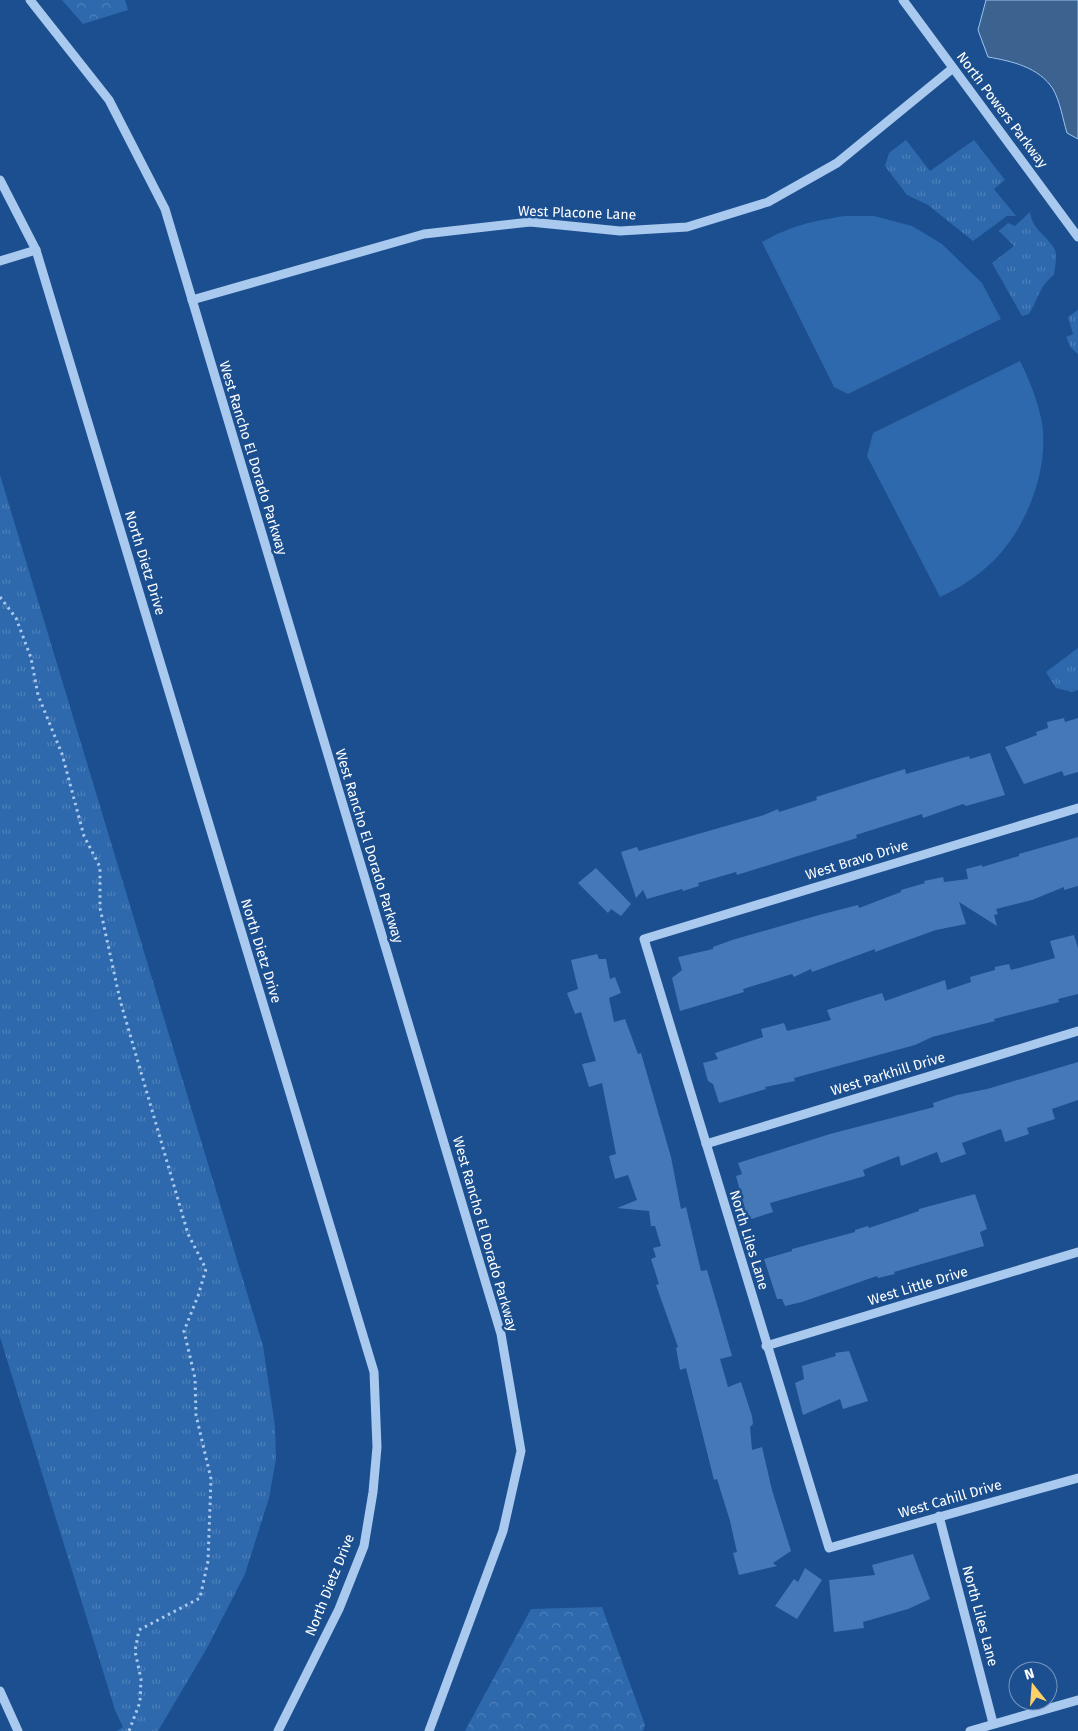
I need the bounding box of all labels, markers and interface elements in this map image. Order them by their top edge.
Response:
street label: North Powers Parkway [953,49,1051,171]
street label: West Placone Lane [518,202,636,224]
street label: West Rancho El Dorado Parkway [215,359,291,557]
street label: North Dietz Drive [121,509,169,617]
street label: West Rancho El Dorado Parkway [331,747,407,945]
street label: West Bravo Drive [803,836,911,884]
street label: North Dietz Drive [237,897,285,1005]
street label: West Parkhill Drive [829,1049,947,1099]
street label: West Rancho El Dorado Parkway [449,1134,521,1334]
street label: North Liles Lane [726,1188,772,1292]
street label: West Little Drive [866,1263,970,1309]
street label: West Cahill Drive [896,1476,1004,1522]
street label: North Dietz Drive [302,1532,358,1638]
street label: North Liles Lane [958,1564,1002,1668]
north arrow [1008,1661,1058,1711]
text: N [1022,1665,1036,1684]

